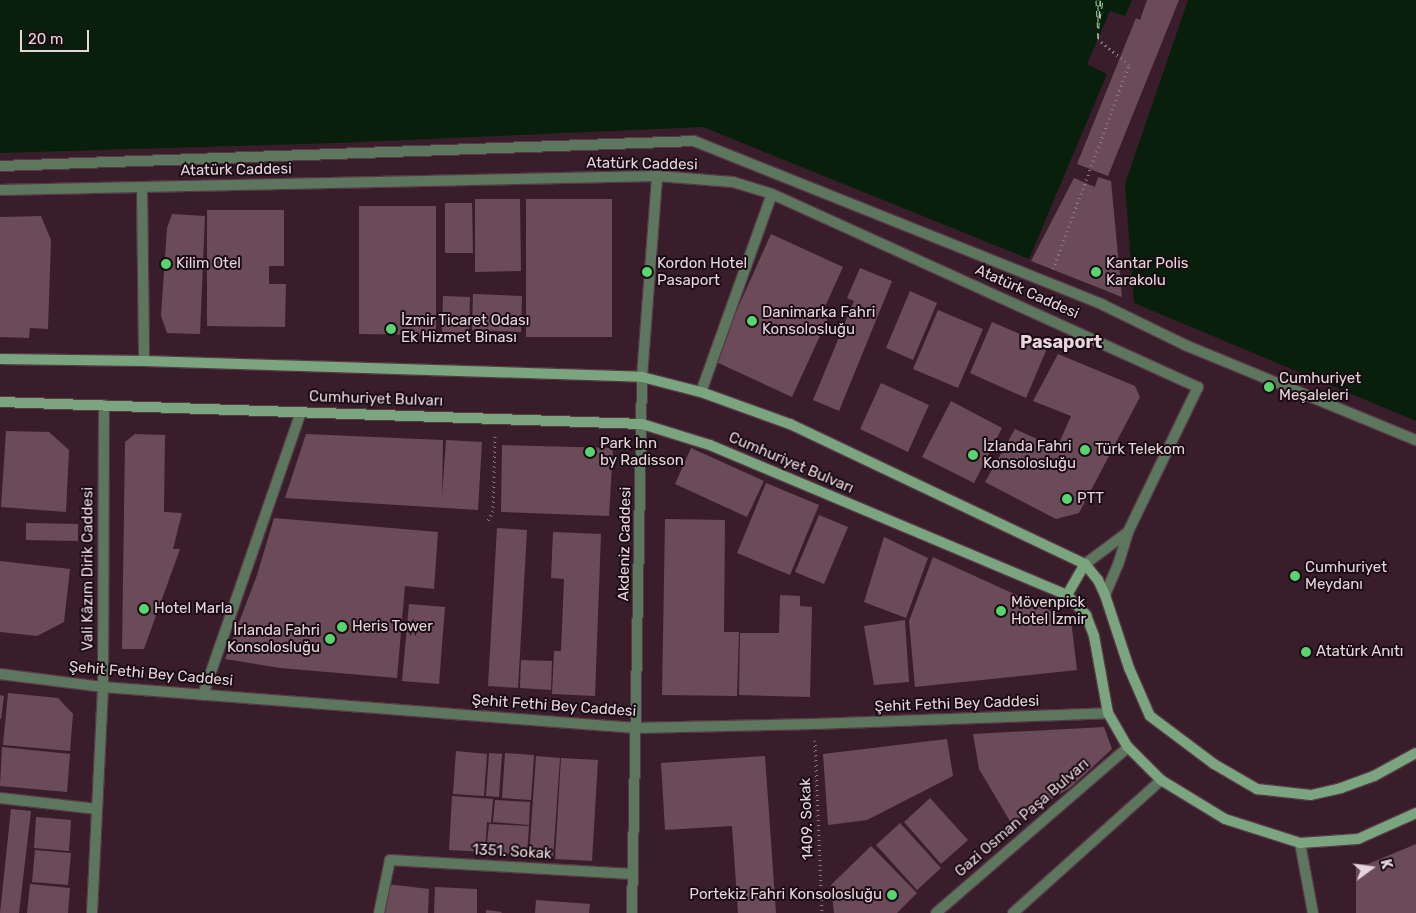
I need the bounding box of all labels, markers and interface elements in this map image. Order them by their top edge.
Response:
scale bar [22,20,91,52]
text: 20 m [28,30,63,48]
street label: Atatürk Caddesi [586,154,698,174]
street label: Atatürk Caddesi [180,160,292,180]
place label: Kordon Hotel Pasaport [657,254,747,289]
place label: Kantar Polis Karakolu [1106,254,1189,289]
place label: Kilim Otel [176,255,241,273]
marker: Kilim Otel [160,258,172,270]
street label: Atatürk Caddesi [972,261,1082,323]
marker: Kordon Hotel Pasaport [641,266,653,278]
marker: Kantar Polis Karakolu [1090,266,1102,278]
place label: Danimarka Fahri Konsolosluğu [762,303,875,338]
place label: İzmir Ticaret Odası Ek Hizmet Binası [401,311,530,346]
marker: Danimarka Fahri Konsolosluğu [746,315,758,327]
marker: İzmir Ticaret Odası Ek Hizmet Binası [385,323,397,335]
district label: Pasaport [1020,331,1102,353]
place label: Cumhuriyet Meşaleleri [1279,369,1361,404]
marker: Cumhuriyet Meşaleleri [1263,381,1275,393]
street label: Cumhuriyet Bulvarı [309,388,443,410]
street label: Cumhuriyet Bulvarı [726,429,856,497]
place label: Park Inn by Radisson [600,434,684,469]
place label: İzlanda Fahri Konsolosluğu [983,437,1076,472]
place label: Türk Telekom [1095,441,1186,459]
marker: Türk Telekom [1079,444,1091,456]
marker: Park Inn by Radisson [584,446,596,458]
marker: İzlanda Fahri Konsolosluğu [967,449,979,461]
street label: Vali Kâzım Dirik Caddesi [79,487,97,651]
street label: Akdeniz Caddesi [615,487,635,601]
place label: PTT [1077,490,1104,508]
marker: PTT [1061,493,1073,505]
place label: Cumhuriyet Meydanı [1305,558,1387,593]
marker: Cumhuriyet Meydanı [1289,570,1301,582]
place label: Mövenpick Hotel İzmir [1011,593,1086,628]
place label: Hotel Marla [154,600,233,618]
marker: Hotel Marla [138,603,150,615]
marker: Mövenpick Hotel İzmir [995,605,1007,617]
place label: Heris Tower [352,618,433,636]
place label: İrlanda Fahri Konsolosluğu [227,621,320,656]
marker: Heris Tower [336,621,348,633]
marker: İrlanda Fahri Konsolosluğu [324,633,336,645]
place label: Atatürk Anıtı [1316,643,1404,661]
marker: Atatürk Anıtı [1300,646,1312,658]
street label: Şehit Fethi Bey Caddesi [68,658,234,690]
street label: Şehit Fethi Bey Caddesi [471,691,637,721]
street label: Şehit Fethi Bey Caddesi [874,692,1040,716]
street label: Gazi Osman Paşa Bulvarı [951,755,1093,881]
street label: 1409. Sokak [797,778,817,860]
street label: 1351. Sokak [472,841,552,863]
north arrow [1346,843,1396,893]
text: K [1377,858,1395,871]
place label: Portekiz Fahri Konsolosluğu [689,886,882,904]
marker: Portekiz Fahri Konsolosluğu [886,889,898,901]

